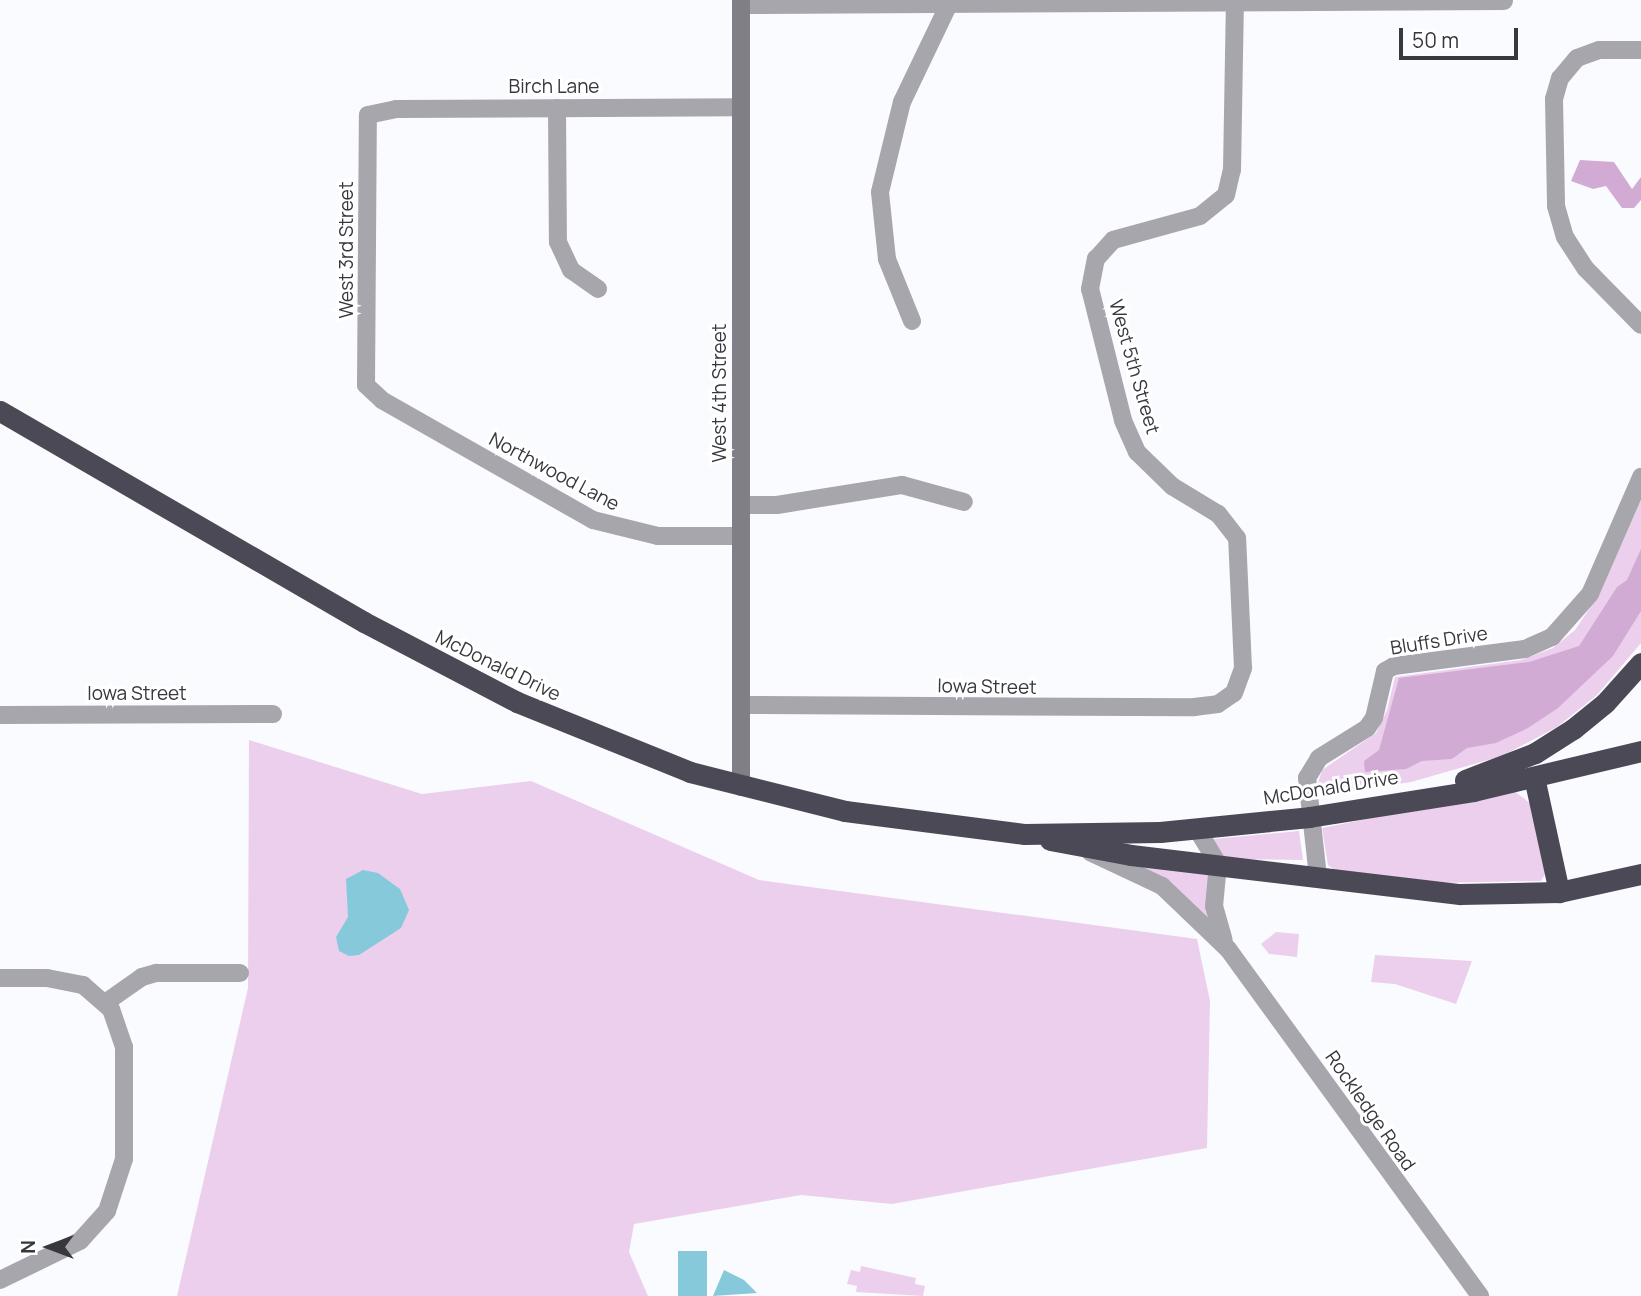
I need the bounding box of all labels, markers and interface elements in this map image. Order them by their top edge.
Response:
scale bar [1403,14,1522,58]
text: 50 m [1412,26,1459,54]
street label: Birch Lane [509,76,599,98]
street label: West 3rd Street [336,181,358,319]
street label: West 5th Street [1104,297,1164,437]
street label: West 4th Street [709,324,731,462]
street label: Northwood Lane [485,428,623,516]
street label: Bluffs Drive [1389,622,1489,660]
street label: McDonald Drive [432,626,564,706]
street label: Iowa Street [937,675,1037,699]
street label: Iowa Street [87,683,187,705]
street label: McDonald Drive [1262,766,1400,810]
street label: Rockledge Road [1320,1047,1420,1175]
north arrow [14,1212,84,1282]
text: N [15,1240,41,1254]

